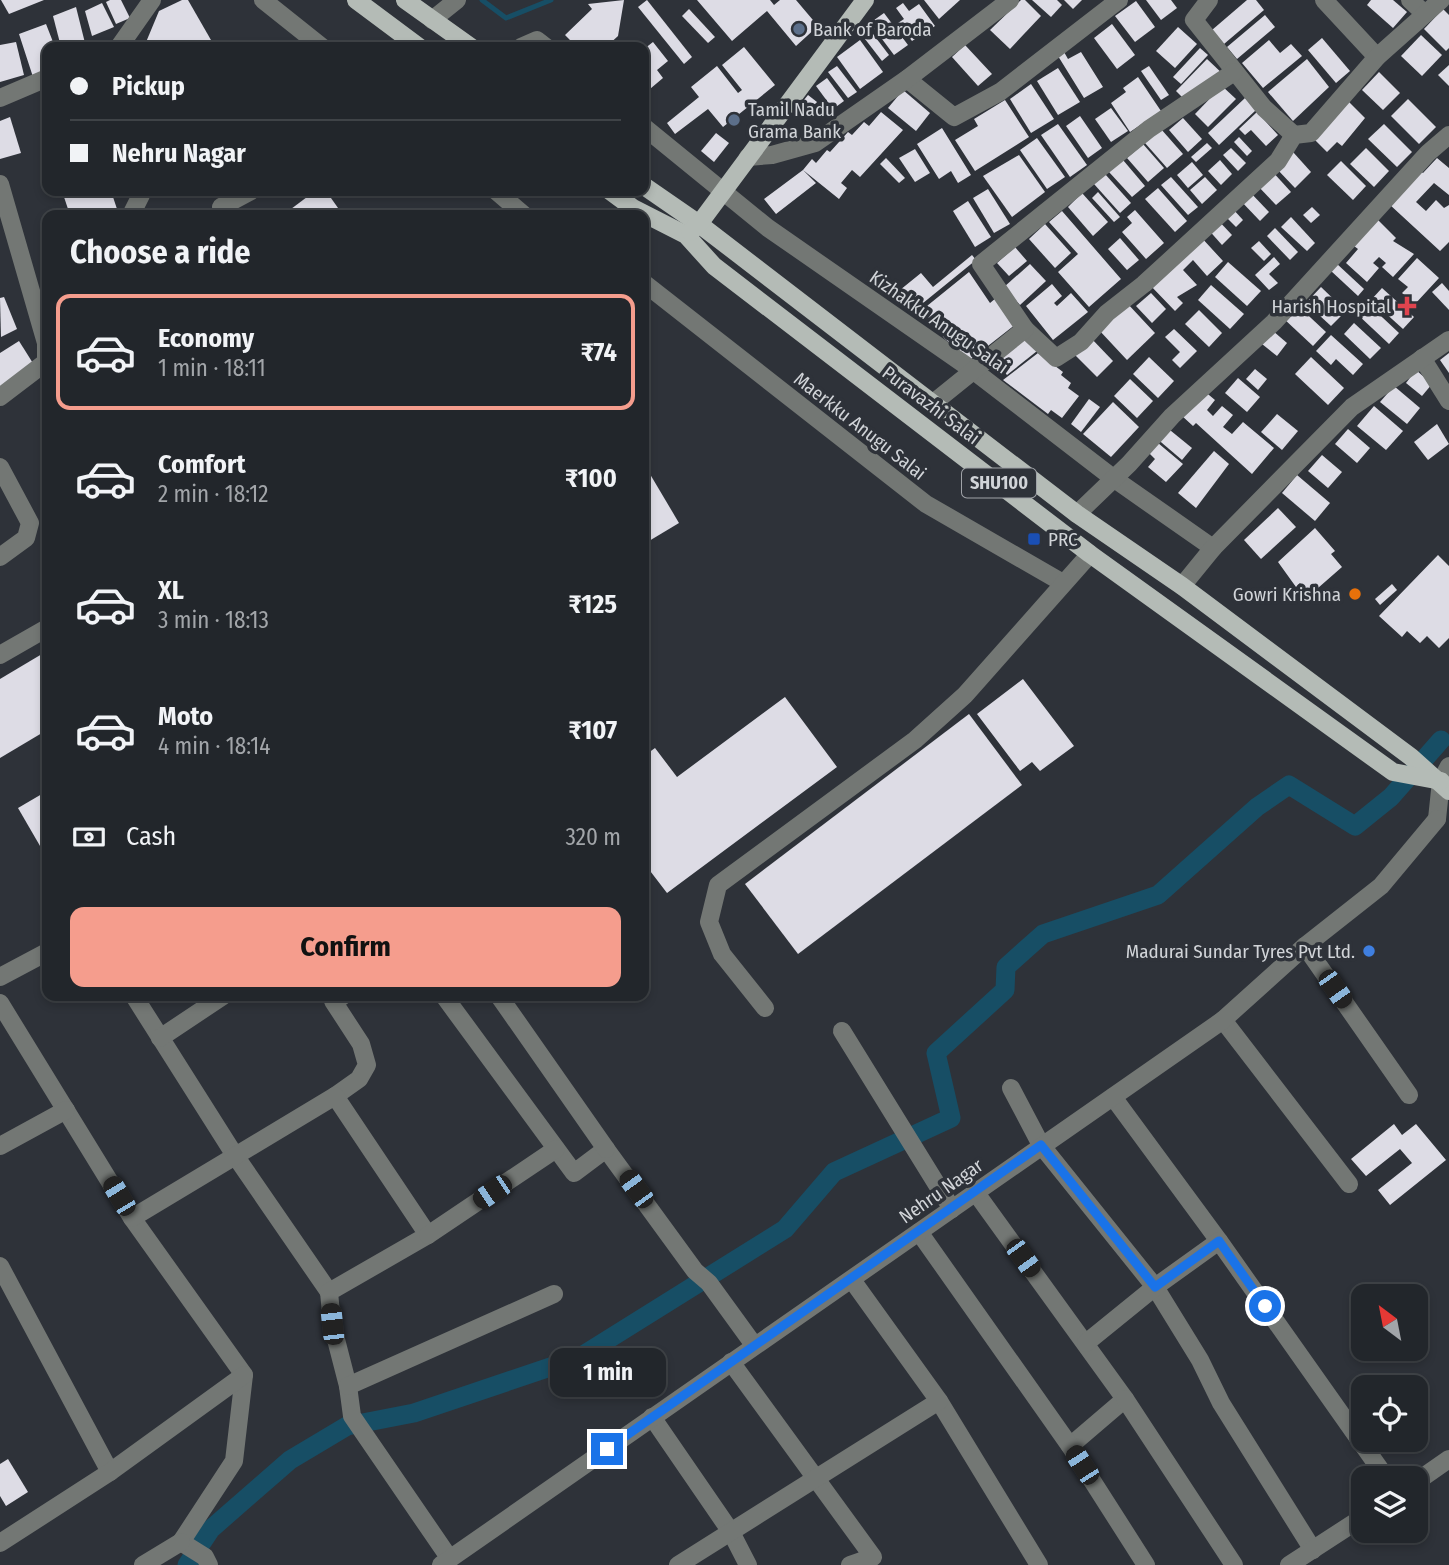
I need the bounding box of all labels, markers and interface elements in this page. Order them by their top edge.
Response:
place label: Bank of Baroda [813,18,932,41]
marker: Bank of Baroda [791,21,807,37]
text: Pickup [112,71,185,102]
place label: Tamil Nadu Grama Bank [748,98,841,143]
marker: Tamil Nadu Grama Bank [726,112,742,128]
text: Nehru Nagar [112,138,246,169]
text: Choose a ride [70,233,251,271]
street label: Kizhakku Anugu Salai [865,265,1013,379]
place label: Harish Hospital [1271,295,1391,318]
marker: Harish Hospital [1397,296,1417,316]
icon: car [74,321,137,384]
text: Economy [158,323,254,354]
text: ₹74 [581,337,617,368]
text: 1 min · 18:11 [158,354,266,382]
street label: Puravazhi Salai [878,361,984,449]
street label: Maerkku Anugu Salai [789,367,931,485]
icon: car [74,447,137,510]
text: Comfort [158,449,246,480]
text: ₹100 [565,463,617,494]
road number: SHU100 [962,468,1036,498]
text: 2 min · 18:12 [158,480,268,508]
place label: PRC [1048,528,1078,551]
marker: PRC [1026,531,1042,547]
icon: car [74,573,137,636]
text: XL [158,575,184,606]
place label: Gowri Krishna [1233,583,1341,606]
marker: Gowri Krishna [1347,586,1363,602]
text: ₹125 [568,589,617,620]
text: 3 min · 18:13 [158,606,269,634]
icon: car [74,699,137,762]
text: Moto [158,701,213,732]
text: ₹107 [568,715,617,746]
text: 4 min · 18:14 [158,732,270,760]
icon: cash [70,818,108,856]
text: Cash [126,821,176,852]
text: 320 m [566,823,621,851]
button: Confirm [70,907,621,987]
place label: Madurai Sundar Tyres Pvt Ltd. [1126,940,1355,963]
marker: Madurai Sundar Tyres Pvt Ltd. [1361,943,1377,959]
car [1315,966,1356,1012]
street label: Nehru Nagar [895,1154,988,1228]
car [616,1166,657,1212]
car [469,1172,516,1212]
car [100,1173,139,1219]
car [1003,1235,1044,1281]
north arrow [1351,1284,1428,1362]
map controls [1351,1284,1428,1543]
route start [1249,1290,1281,1322]
car [320,1302,345,1346]
callout: 1 min [549,1348,665,1396]
text: 1 min [583,1358,633,1386]
button: locate [1351,1375,1428,1452]
route end [591,1433,623,1465]
car [1062,1442,1103,1488]
button: layers [1351,1466,1428,1543]

